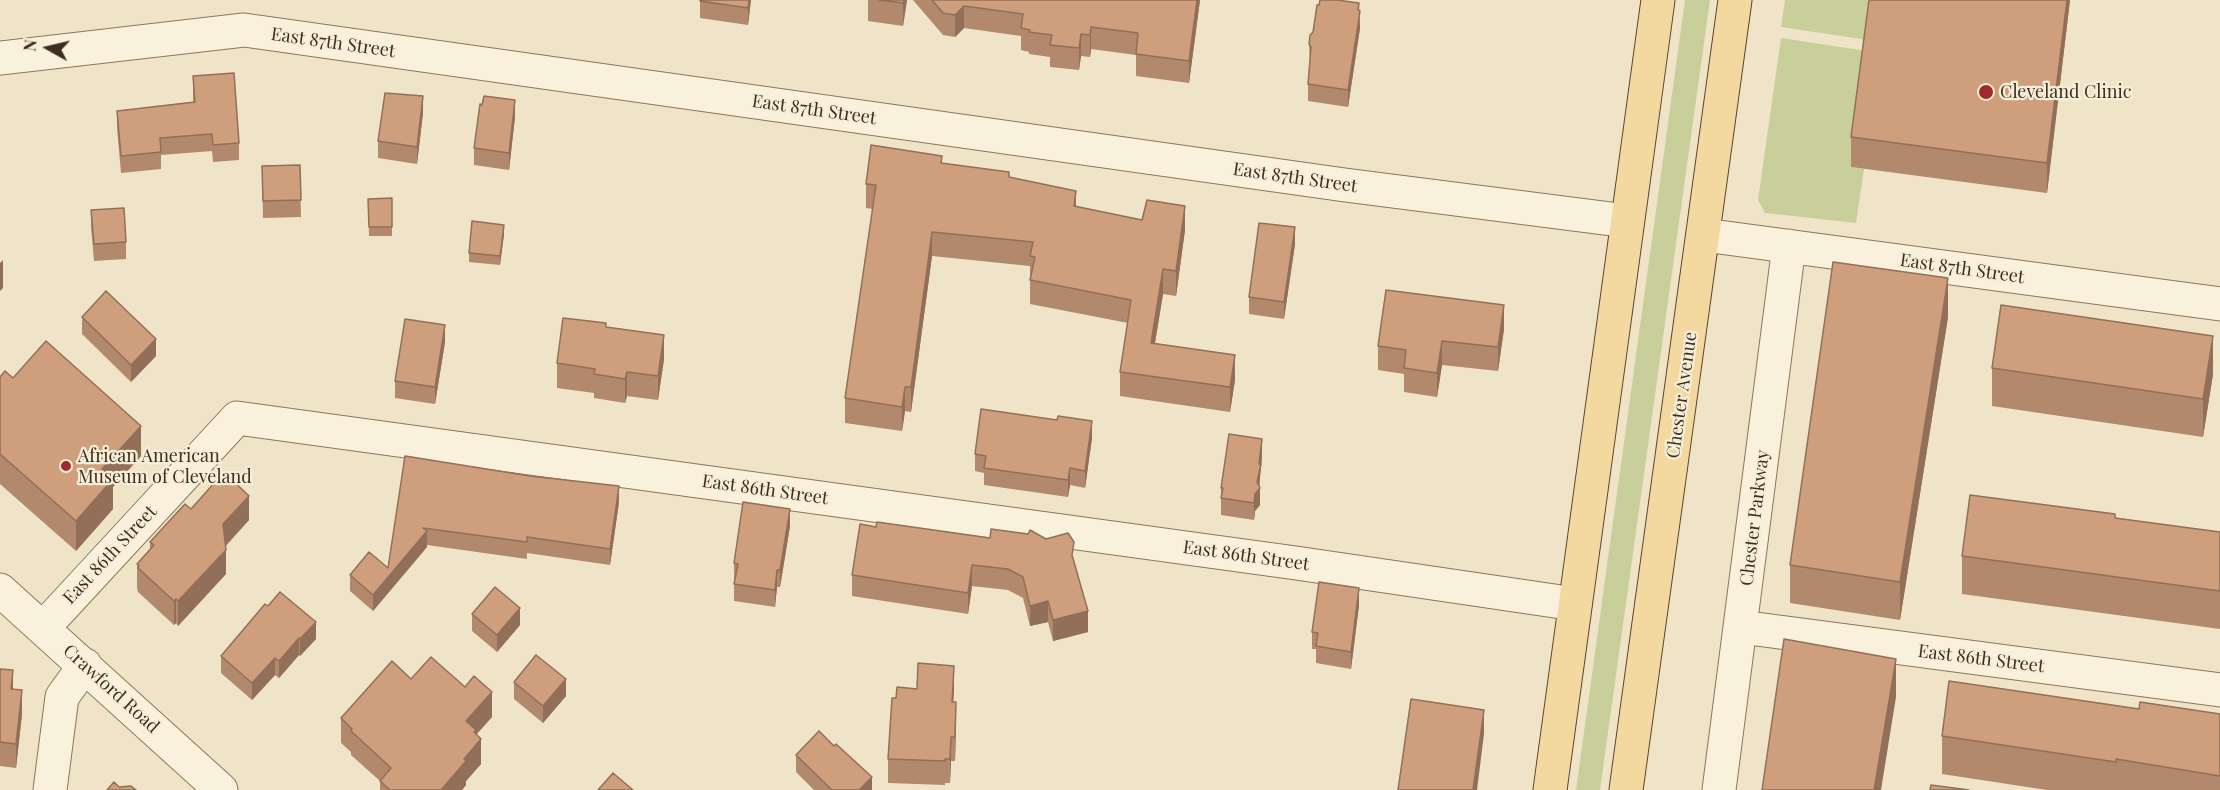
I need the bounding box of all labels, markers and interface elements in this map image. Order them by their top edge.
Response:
north arrow [18,18,78,78]
street label: East 87th Street [269,24,397,62]
text: N [18,38,41,53]
place label: Cleveland Clinic [2000,81,2132,103]
marker: Cleveland Clinic [1977,83,1995,101]
street label: East 87th Street [750,91,878,129]
street label: East 87th Street [1231,159,1359,197]
street label: East 87th Street [1898,250,2026,288]
street label: Chester Avenue [1662,330,1702,460]
place label: African American Museum of Cleveland [78,445,252,488]
street label: Chester Parkway [1736,449,1774,587]
marker: African American Museum of Cleveland [59,459,73,473]
street label: East 86th Street [700,470,830,510]
street label: East 86th Street [59,501,161,609]
street label: East 86th Street [1181,536,1311,576]
street label: Crawford Road [58,640,164,738]
street label: East 86th Street [1917,641,2045,677]

